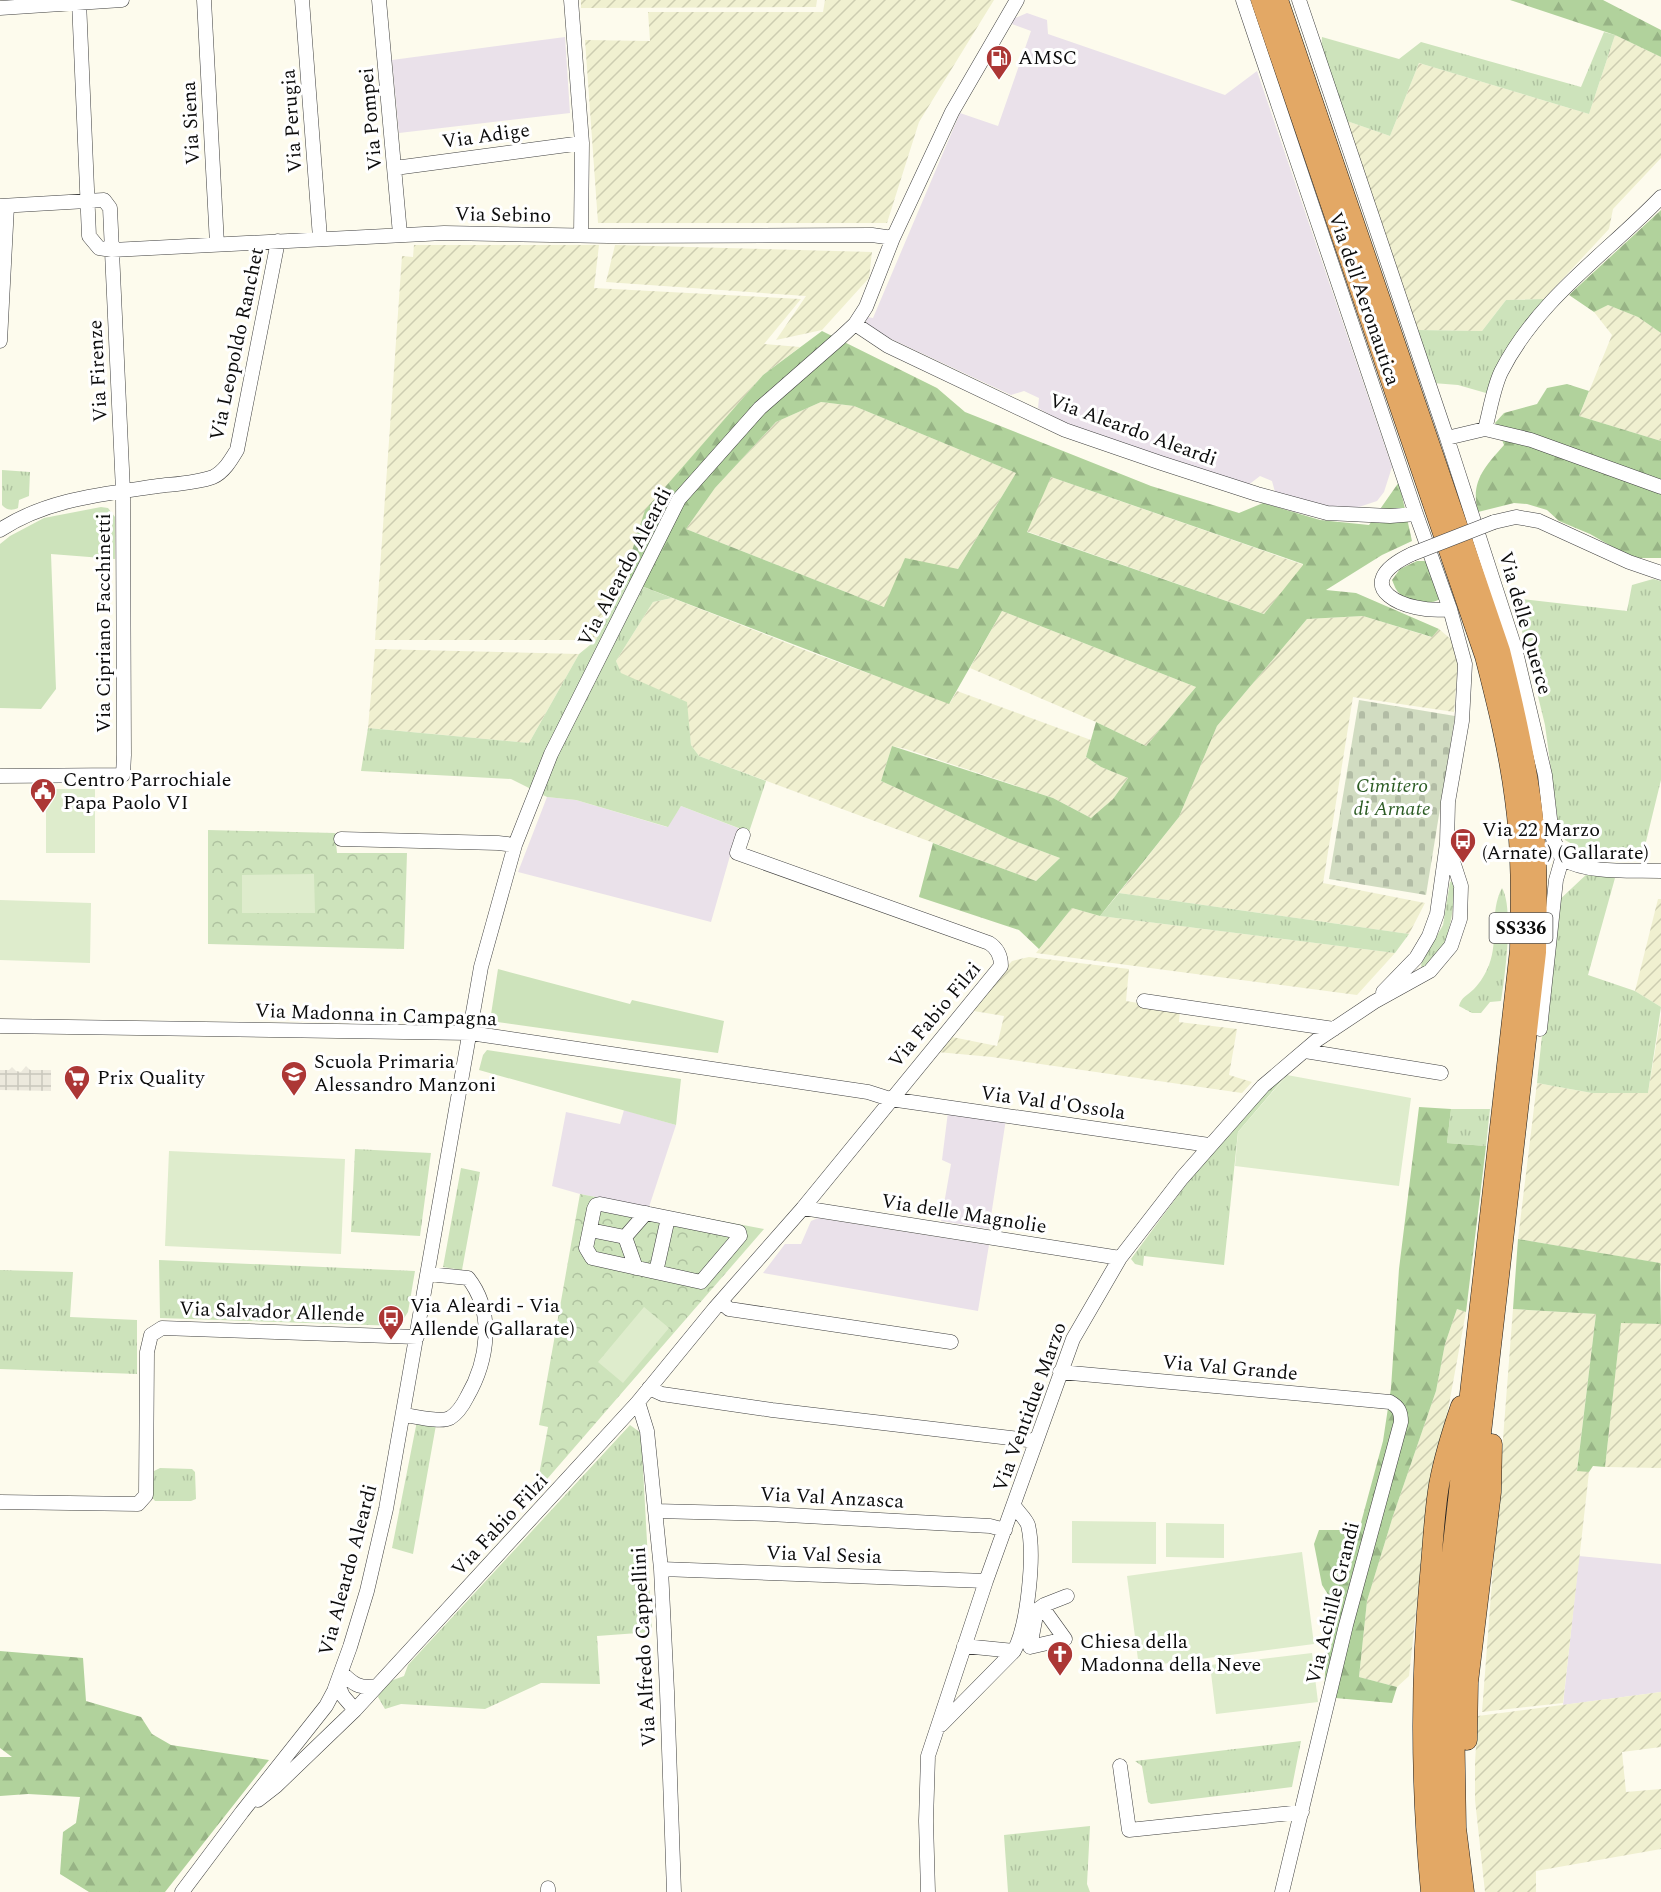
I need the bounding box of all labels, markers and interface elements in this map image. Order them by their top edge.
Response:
fuel station icon: AMSC [984,43,1014,81]
place label: AMSC [1018,43,1077,73]
street label: Via Pompei [352,66,390,172]
street label: Via Perugia [273,68,311,174]
street label: Via Siena [174,80,208,166]
street label: Via Adige [440,115,532,157]
street label: Via Sebino [455,199,551,231]
street label: Via dell'Aeronautica [1320,208,1408,390]
street label: Via Leopoldo Ranchet [202,245,272,443]
street label: Via Firenze [80,319,116,423]
street label: Via Aleardo Aleardi [1045,386,1221,474]
street label: Via Aleardo Aleardi [570,482,680,652]
street label: Via Cipriano Facchinetti [89,513,119,733]
street label: Via delle Querce [1490,548,1560,698]
place label: Centro Parrochiale Papa Paolo VI [63,765,231,818]
park label: Cimitero di Arnate [1353,771,1431,824]
public building icon: Centro Parrochiale Papa Paolo VI [28,776,58,814]
place label: Via 22 Marzo (Arnate) (Gallarate) [1482,815,1649,868]
bus stop icon: Via 22 Marzo (Arnate) (Gallarate) [1448,826,1478,864]
road number: SS336 [1490,913,1552,943]
street label: Via Fabio Filzi [881,955,989,1075]
street label: Via Madonna in Campagna [254,996,498,1034]
place label: Scuola Primaria Alessandro Manzoni [314,1047,496,1100]
school or university icon: Scuola Primaria Alessandro Manzoni [279,1059,309,1097]
supermarket icon: Prix Quality [62,1063,92,1101]
place label: Prix Quality [97,1063,206,1093]
street label: Via Val d'Ossola [979,1078,1128,1128]
street label: Via delle Magnolie [879,1186,1049,1242]
place label: Via Aleardi - Via Allende (Gallarate) [410,1291,575,1344]
street label: Via Salvador Allende [179,1294,365,1330]
bus stop icon: Via Aleardi - Via Allende (Gallarate) [376,1303,406,1341]
street label: Via Ventidue Marzo [985,1318,1075,1496]
street label: Via Val Grande [1161,1347,1299,1389]
street label: Via Fabio Filzi [444,1467,556,1583]
street label: Via Val Anzasca [759,1479,905,1517]
street label: Via Aleardo Aleardi [311,1481,385,1659]
street label: Via Achille Grandi [1298,1519,1368,1687]
street label: Via Val Sesia [766,1538,882,1572]
street label: Via Alfredo Cappellini [624,1546,664,1748]
place label: Chiesa della Madonna della Neve [1080,1627,1261,1680]
church icon: Chiesa della Madonna della Neve [1045,1639,1075,1677]

